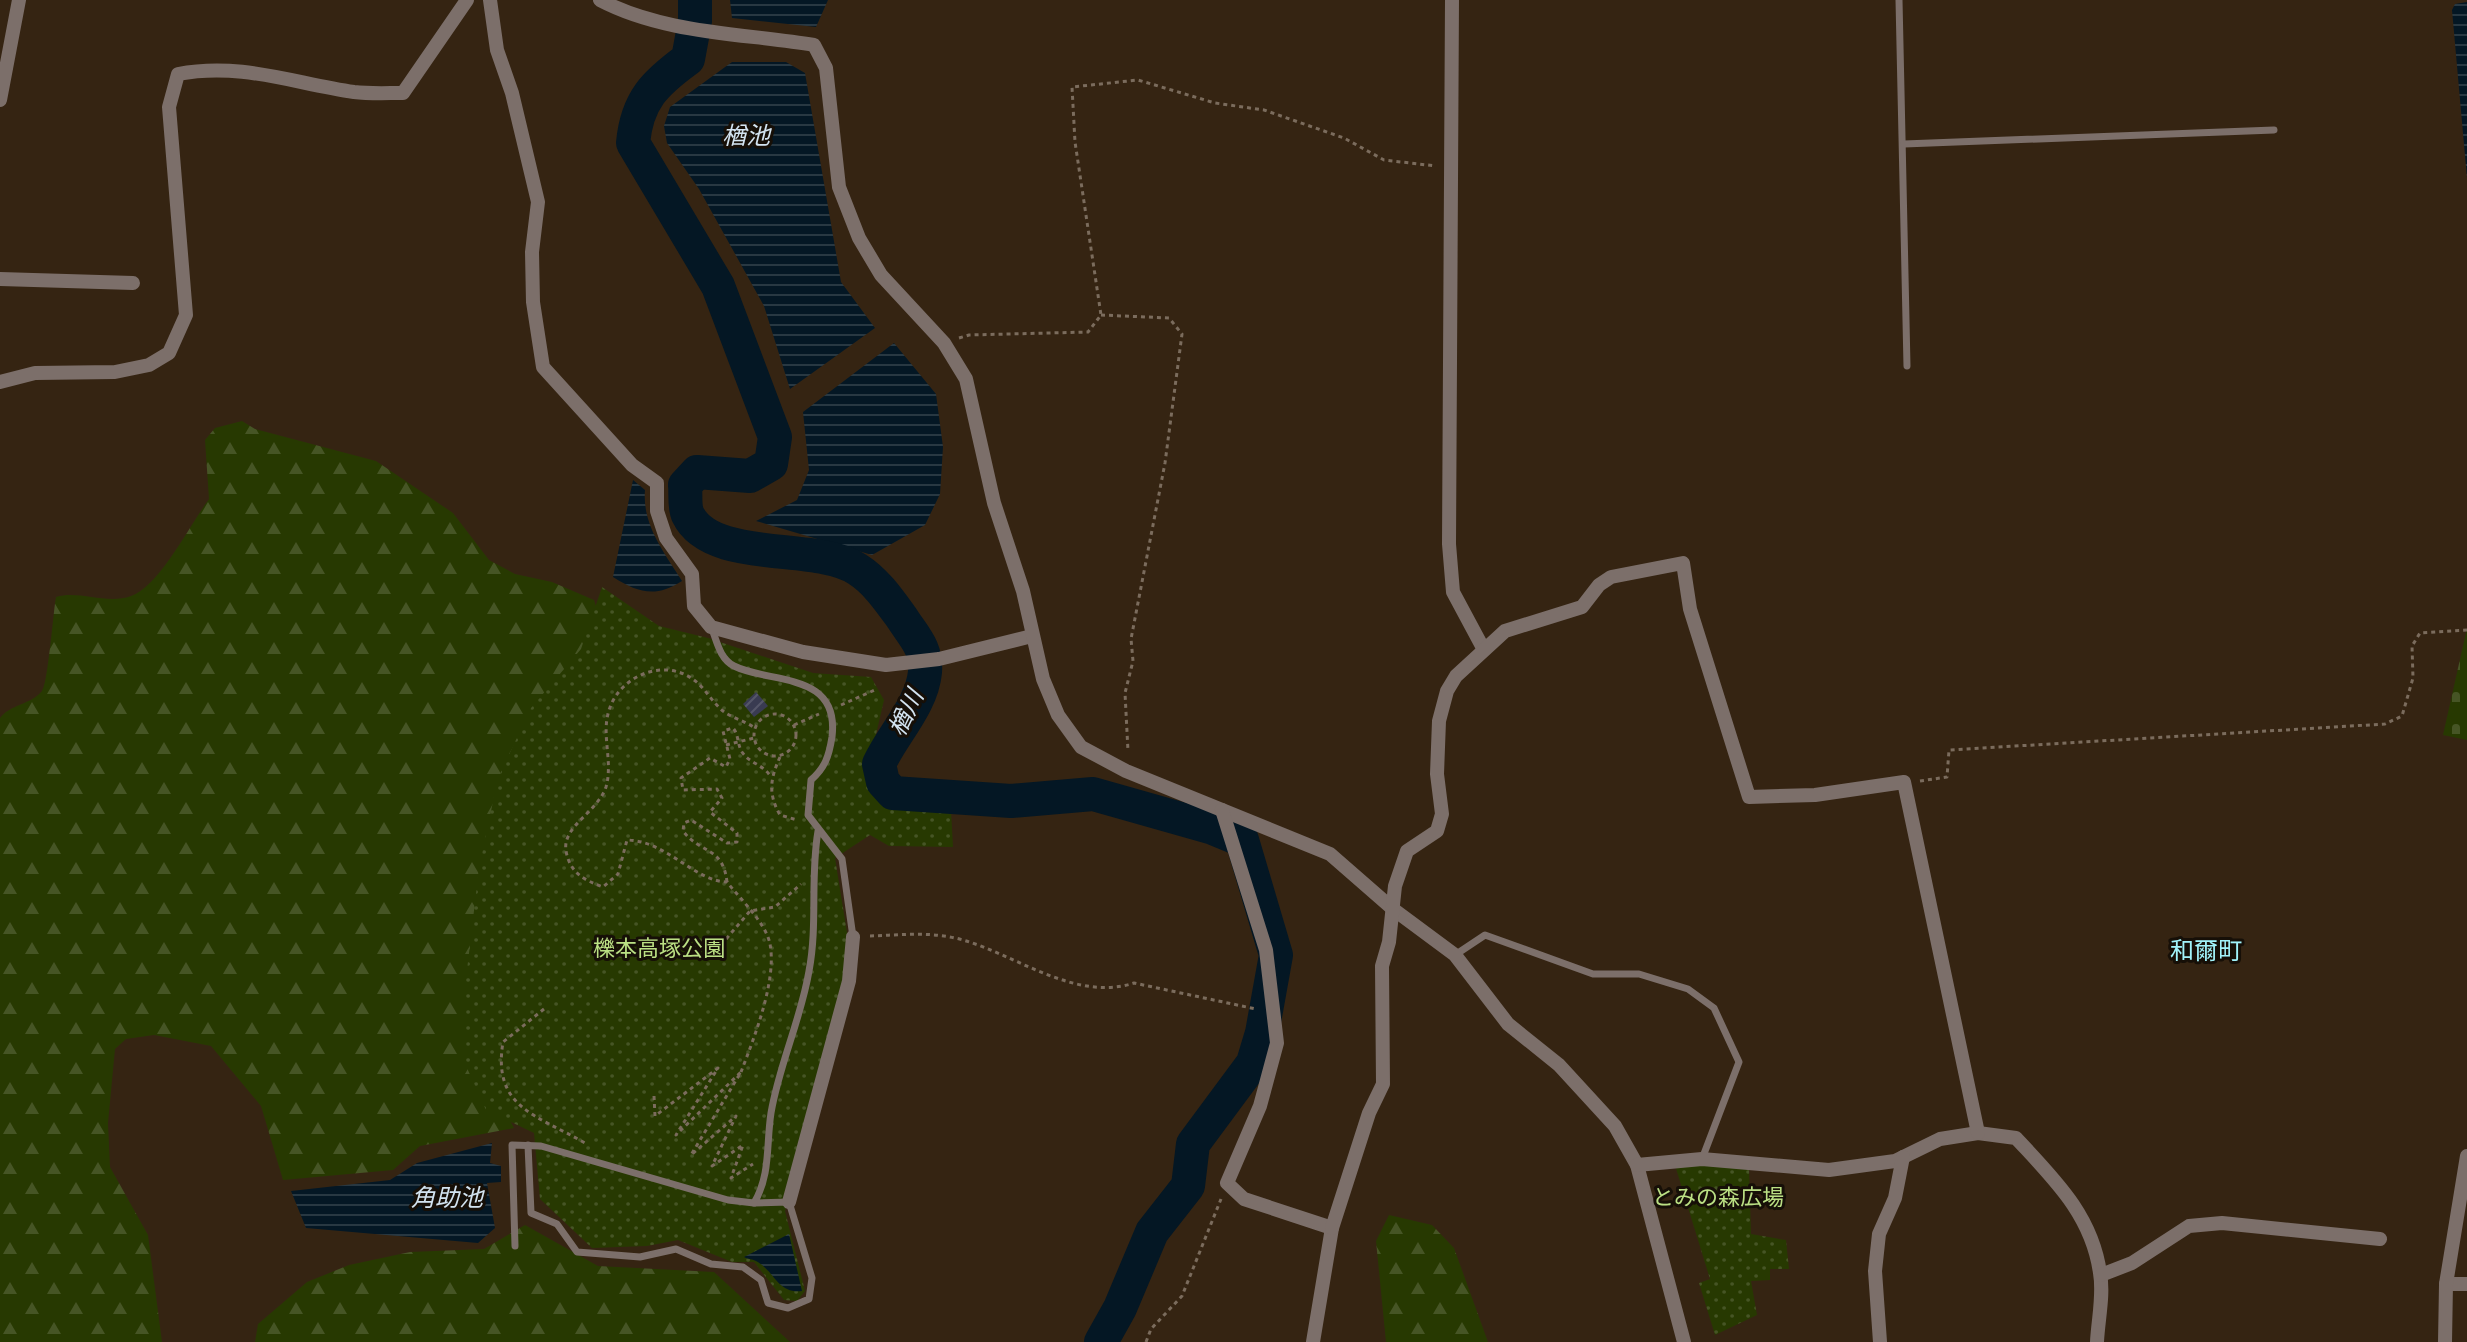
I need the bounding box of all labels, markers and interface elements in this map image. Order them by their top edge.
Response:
water label: 楢池 [722,122,772,150]
water label: 楢川 [883,683,930,741]
park label: 櫟本高塚公園 [593,936,725,961]
district label: 和爾町 [2170,937,2242,965]
water label: 角助池 [411,1184,485,1212]
park label: とみの森広場 [1652,1185,1784,1210]

